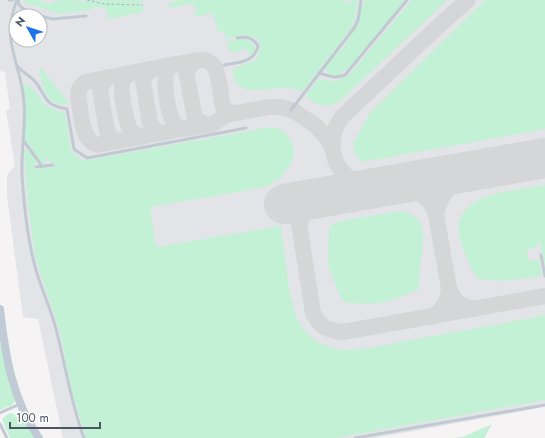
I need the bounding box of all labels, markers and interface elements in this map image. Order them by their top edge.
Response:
north arrow [8,8,48,48]
text: N [11,13,29,30]
scale bar [10,404,100,430]
text: 100 m [16,409,49,427]

